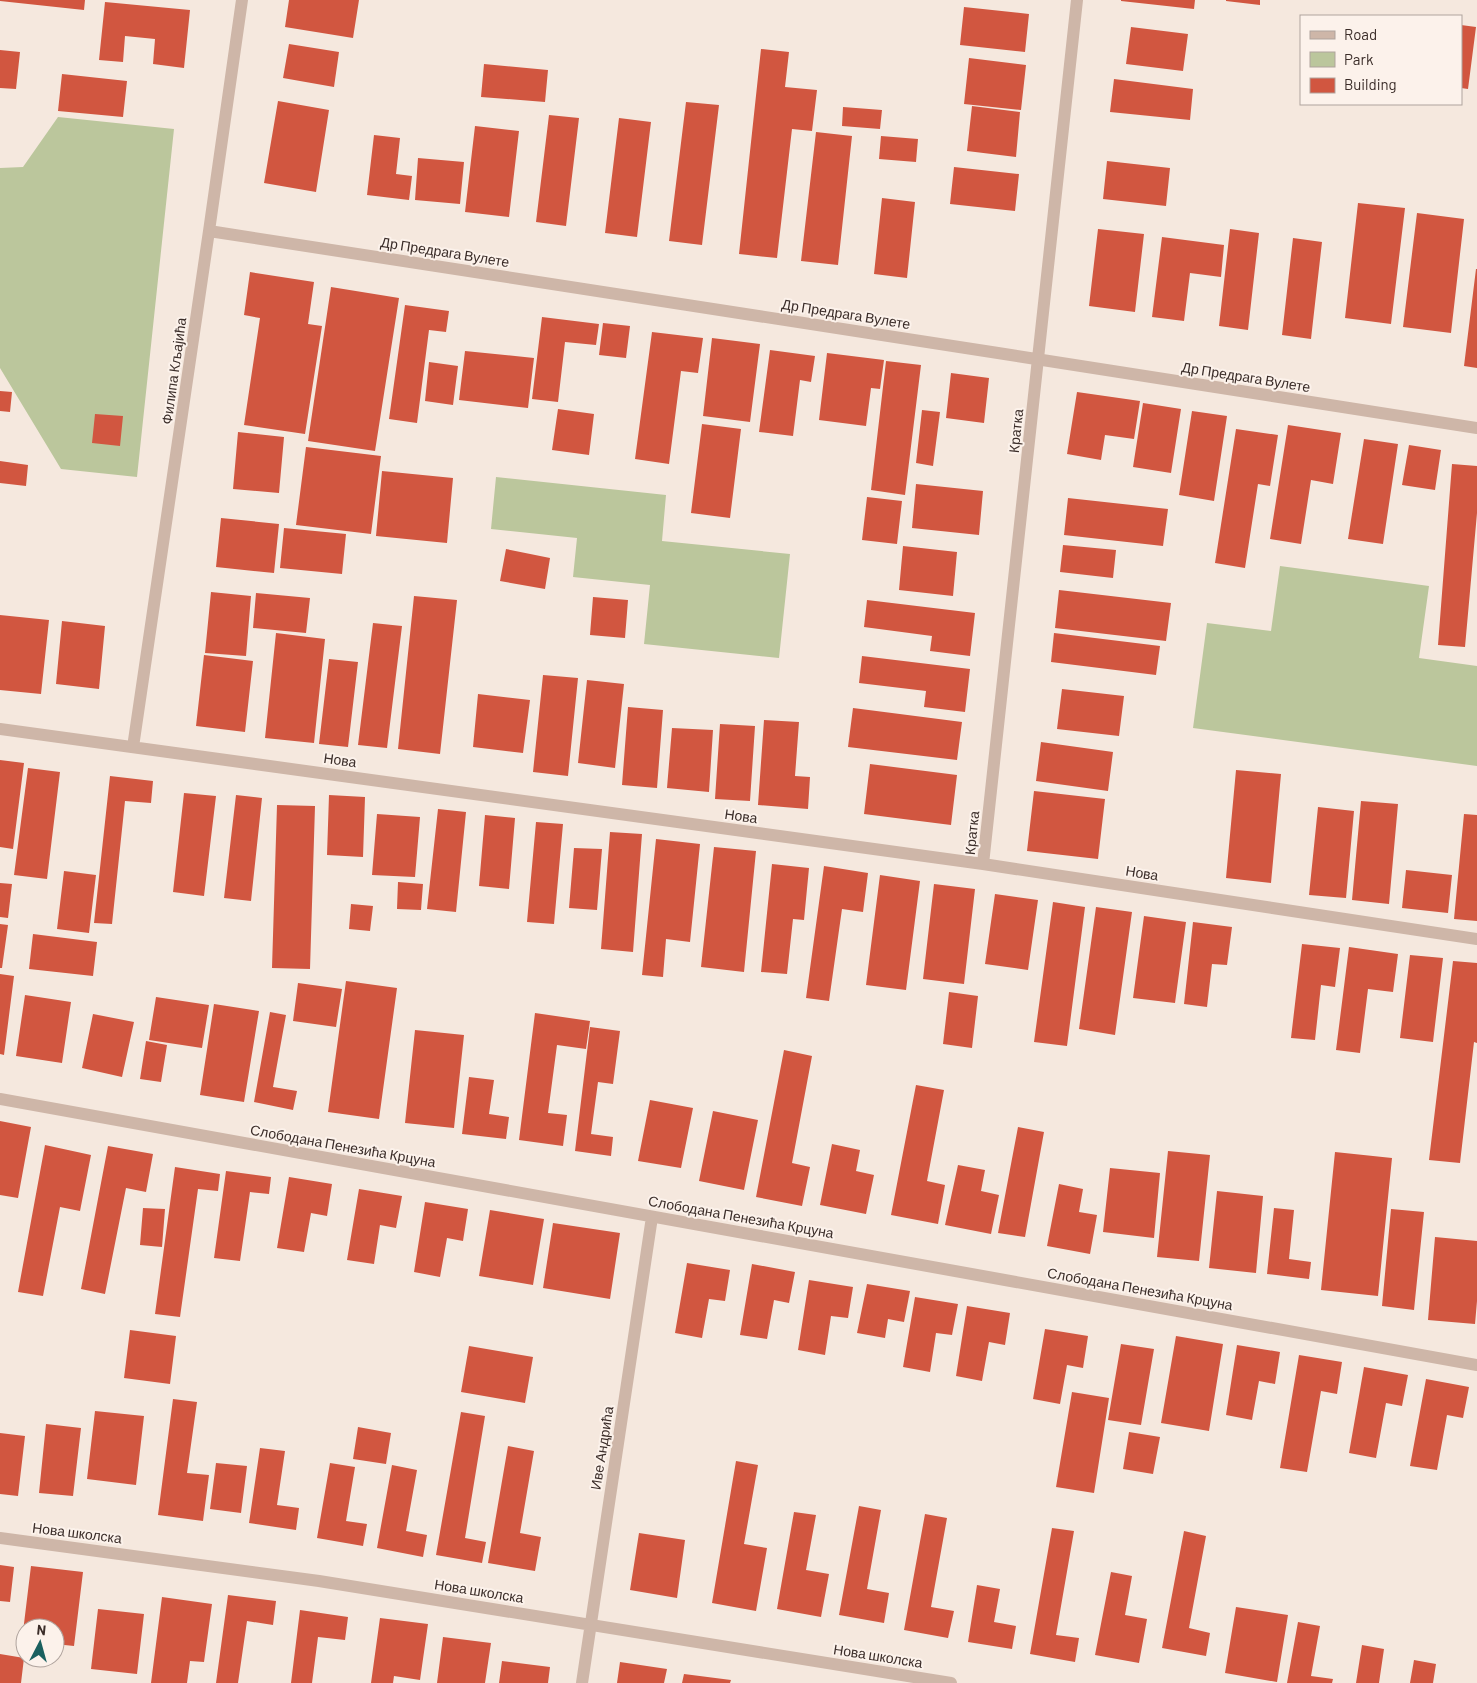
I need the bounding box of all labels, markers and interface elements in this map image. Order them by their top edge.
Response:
legend [1300,15,1462,105]
text: Road [1344,25,1377,43]
text: Park [1344,50,1374,68]
text: Building [1344,75,1397,93]
street label: Др Предрага Вулете [380,233,511,270]
street label: Др Предрага Вулете [781,295,912,332]
street label: Филипа Кљајића [158,316,189,425]
street label: Др Предрага Вулете [1181,358,1312,395]
street label: Кратка [1005,408,1026,454]
street label: Нова [323,749,358,770]
street label: Нова [724,805,759,826]
street label: Кратка [961,810,982,856]
street label: Нова [1124,862,1160,884]
street label: Слободана Пенезића Крцуна [249,1121,437,1170]
street label: Слободана Пенезића Крцуна [647,1192,835,1241]
street label: Слободана Пенезића Крцуна [1046,1264,1234,1313]
street label: Иве Андрића [587,1405,617,1491]
street label: Нова школска [31,1519,123,1546]
street label: Нова школска [433,1575,525,1606]
north arrow [15,1618,65,1668]
text: N [36,1621,47,1639]
street label: Нова школска [832,1640,924,1671]

